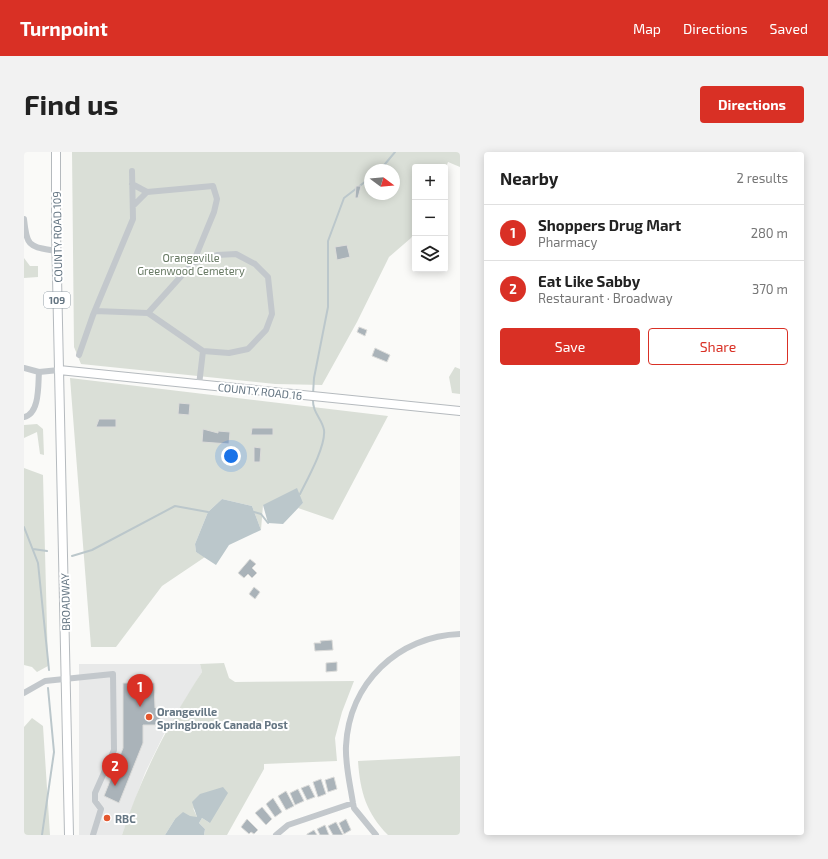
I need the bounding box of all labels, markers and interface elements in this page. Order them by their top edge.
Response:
text: Turnpoint [20,17,108,40]
text: Map [633,20,661,37]
text: Directions [683,20,748,37]
text: Saved [770,20,808,37]
button: Directions [700,86,804,123]
text: Find us [24,87,118,121]
north arrow [364,164,400,200]
map controls [412,164,448,272]
button: + [412,164,448,200]
text: Nearby [500,168,558,188]
text: 2 results [736,170,788,186]
street label: COUNTY ROAD 109 [50,191,64,283]
button: − [412,200,448,236]
text: Shoppers Drug Mart [538,216,681,234]
text: 1 [510,225,516,241]
text: 280 m [751,225,788,241]
text: Pharmacy [538,234,597,250]
button: layers [412,236,448,272]
park label: Orangeville Greenwood Cemetery [137,251,245,277]
text: Eat Like Sabby [538,272,640,290]
text: 2 [509,281,517,297]
text: 370 m [752,281,788,297]
text: Restaurant · Broadway [538,290,673,306]
road number: 109 [44,292,70,308]
button: Save [500,328,640,365]
button: Share [648,328,788,365]
street label: COUNTY ROAD 16 [217,380,303,402]
your location [221,446,241,466]
street label: BROADWAY [58,572,72,631]
pin: 1 [127,674,153,707]
place label: Orangeville Springbrook Canada Post [157,705,288,731]
marker: Orangeville Springbrook Canada Post [144,712,154,722]
pin: 2 [102,753,128,786]
place label: RBC [115,812,136,825]
marker: RBC [102,813,112,823]

